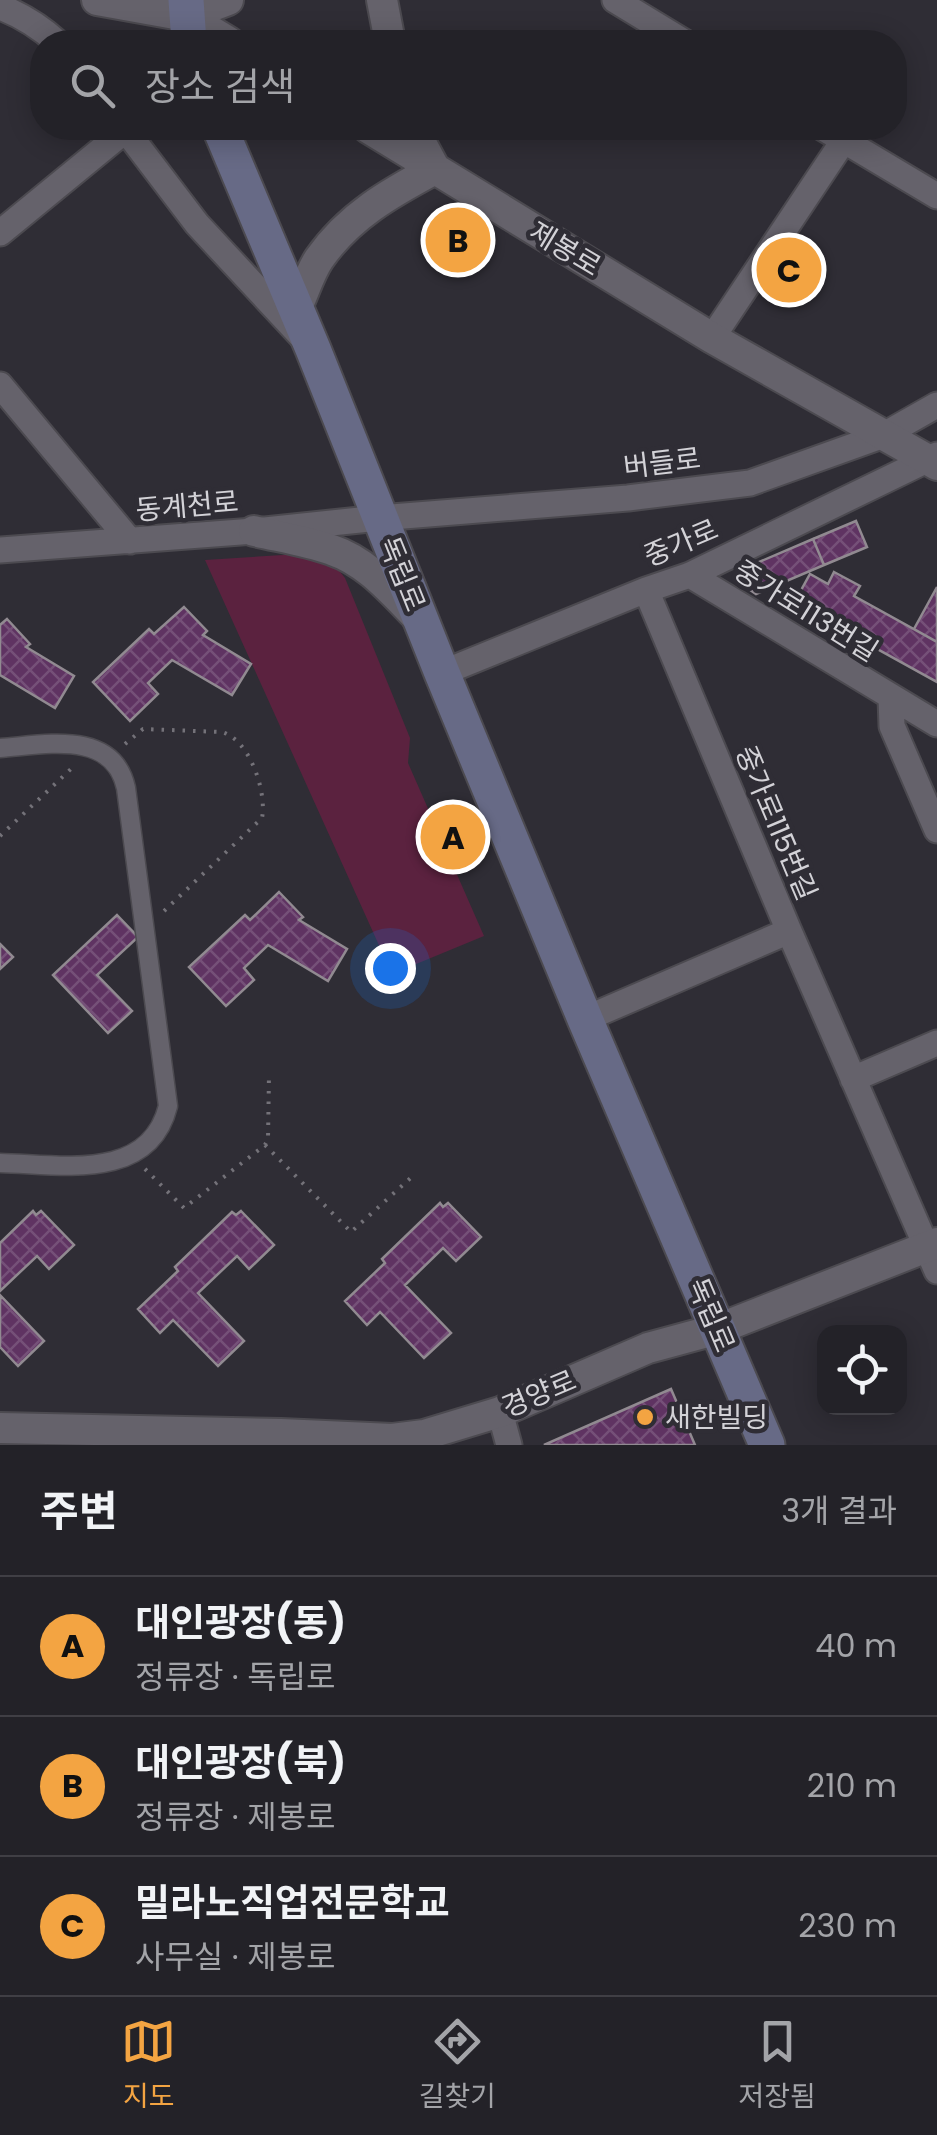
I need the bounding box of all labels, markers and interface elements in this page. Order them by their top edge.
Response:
search box [30,30,907,140]
icon: search [65,58,120,113]
text: 장소 검색 [145,60,295,113]
pin: B [426,202,490,278]
street label: 제봉로 [522,212,608,286]
pin: C [756,232,822,308]
street label: 버들로 [621,439,703,487]
street label: 동계천로 [134,482,240,530]
street label: 중가로 [638,510,724,576]
street label: 독립로 [369,531,435,617]
street label: 중가로113번길 [726,551,886,671]
street label: 중가로115번길 [726,740,826,906]
pin: A [420,800,486,874]
your location [365,943,416,994]
street label: 독립로 [678,1272,744,1358]
map controls [817,1325,907,1415]
button: locate [817,1325,907,1415]
street label: 경양로 [496,1361,582,1427]
place label: 새한빌딩 [665,1398,768,1437]
marker: 새한빌딩 [634,1406,656,1428]
text: 주변 [40,1482,117,1541]
text: 3개 결과 [781,1488,897,1533]
text: 대인광장(동) [135,1596,346,1649]
text: A [61,1623,84,1668]
text: 40 m [815,1623,897,1668]
text: 정류장 · 독립로 [135,1654,336,1699]
text: 대인광장(북) [135,1736,346,1789]
text: B [62,1763,83,1808]
text: 210 m [807,1763,897,1808]
text: 정류장 · 제봉로 [135,1794,336,1839]
text: 밀라노직업전문학교 [135,1876,450,1929]
text: C [60,1903,85,1948]
text: 230 m [798,1903,897,1948]
text: 사무실 · 제봉로 [135,1934,336,1979]
tab: 지도 [121,2014,176,2118]
tab: 길찾기 [419,2014,496,2118]
tab: 저장됨 [738,2014,816,2118]

